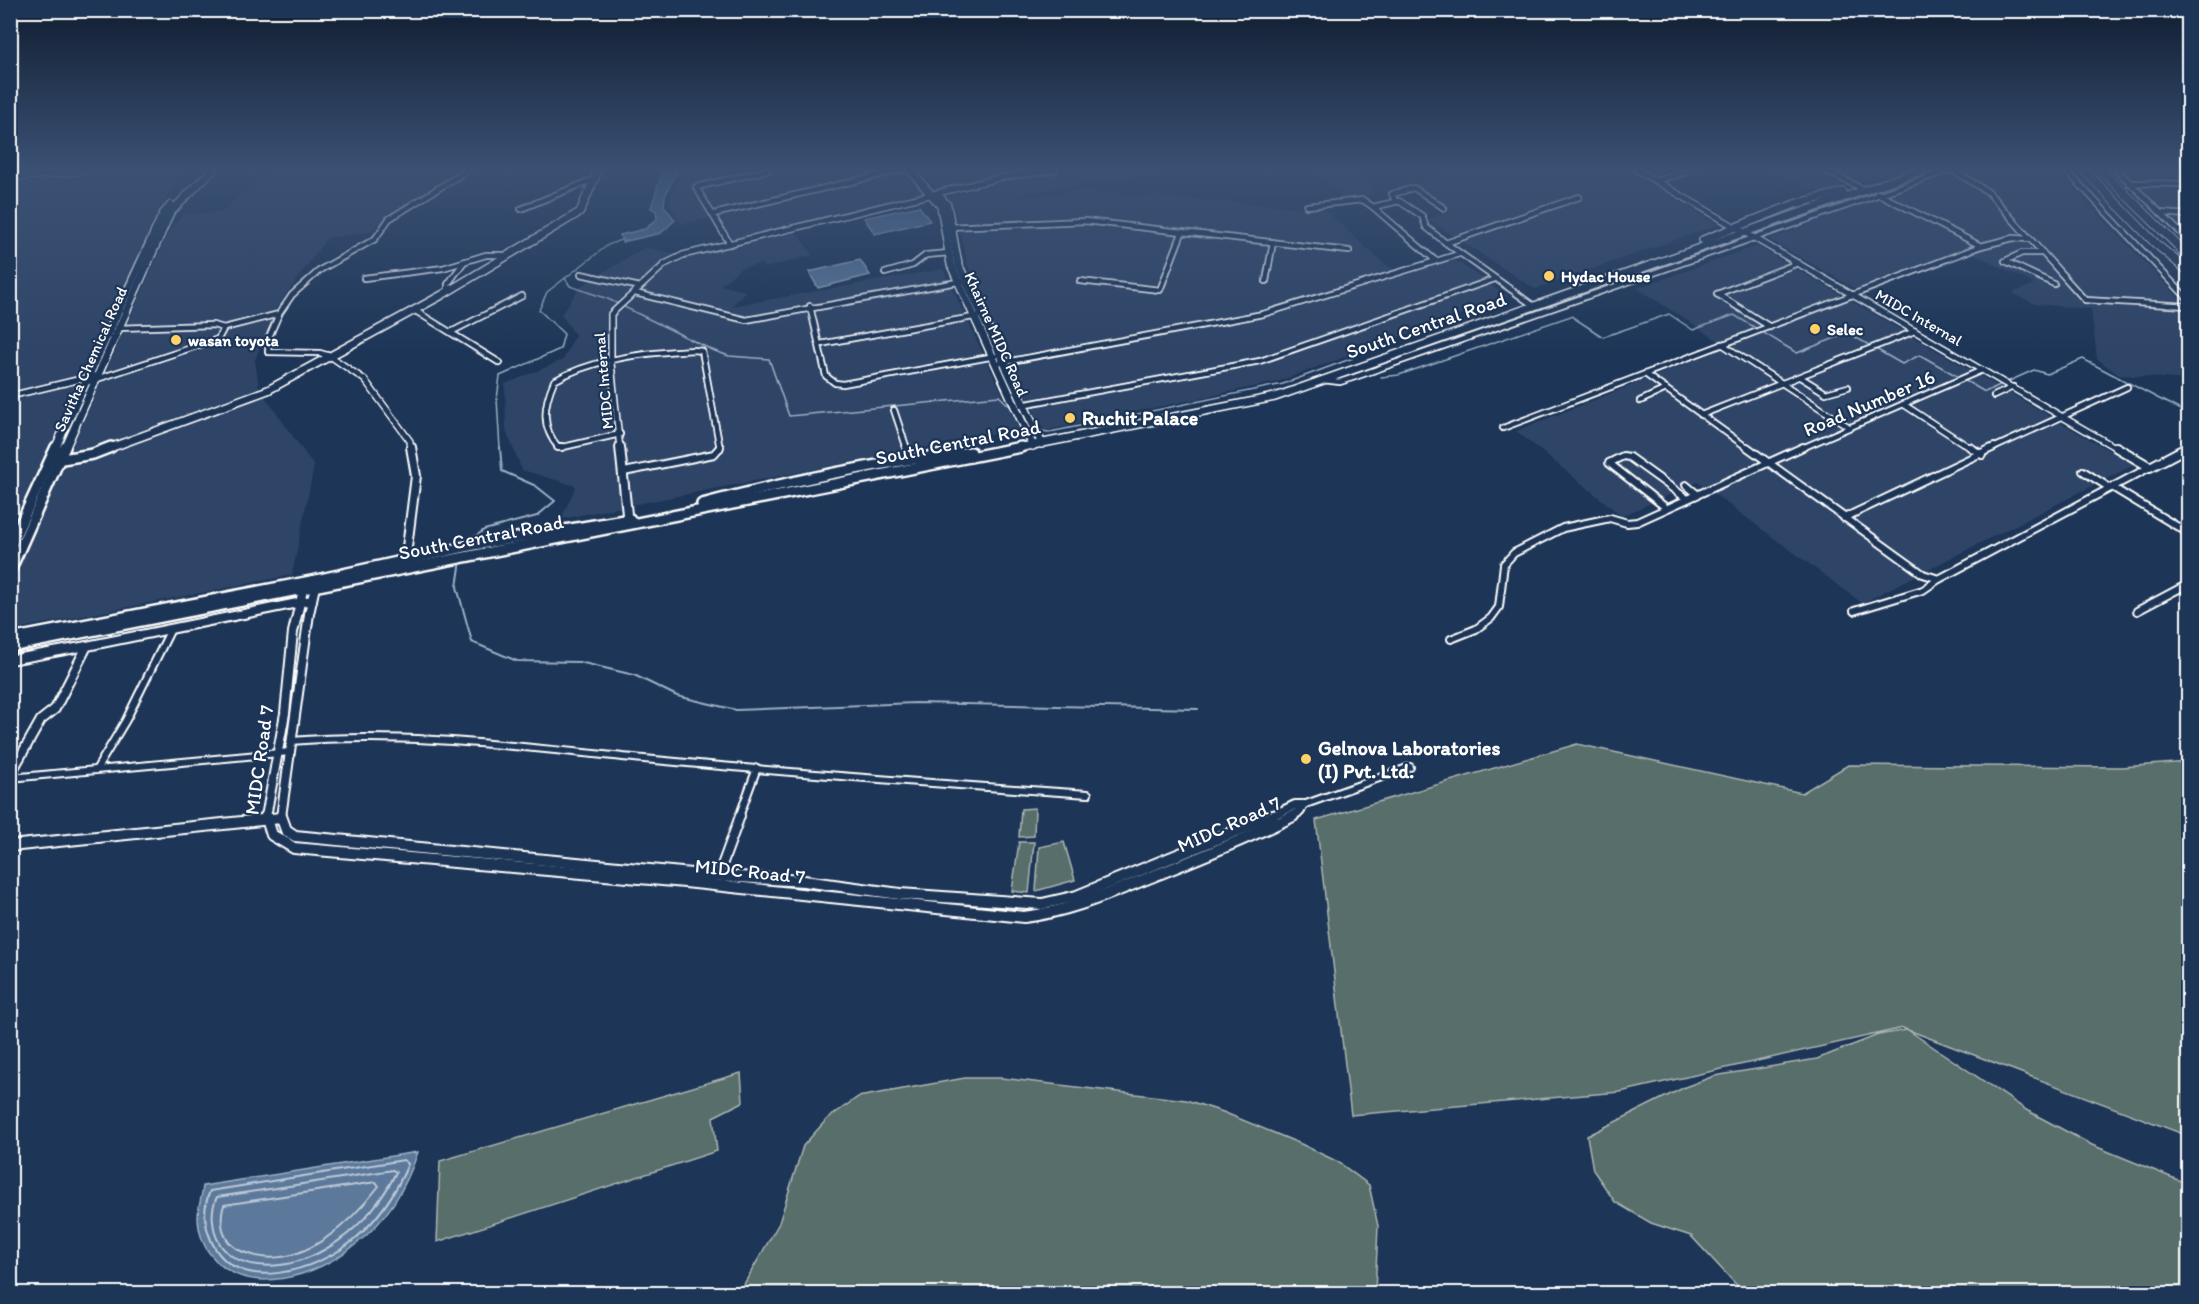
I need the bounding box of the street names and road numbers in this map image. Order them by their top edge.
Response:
street label: Khairne MIDC Road [960,269,1033,400]
street label: Savitha Chemical Road [50,283,131,435]
street label: MIDC Internal [1872,285,1966,350]
street label: South Central Road [1343,286,1509,364]
street label: MIDC Internal [590,331,617,430]
street label: Road Number 16 [1800,364,1938,442]
street label: South Central Road [873,414,1043,470]
street label: South Central Road [396,509,566,565]
street label: MIDC Road 7 [239,703,279,816]
street label: MIDC Road 7 [1174,790,1285,857]
street label: MIDC Road 7 [694,853,806,889]

